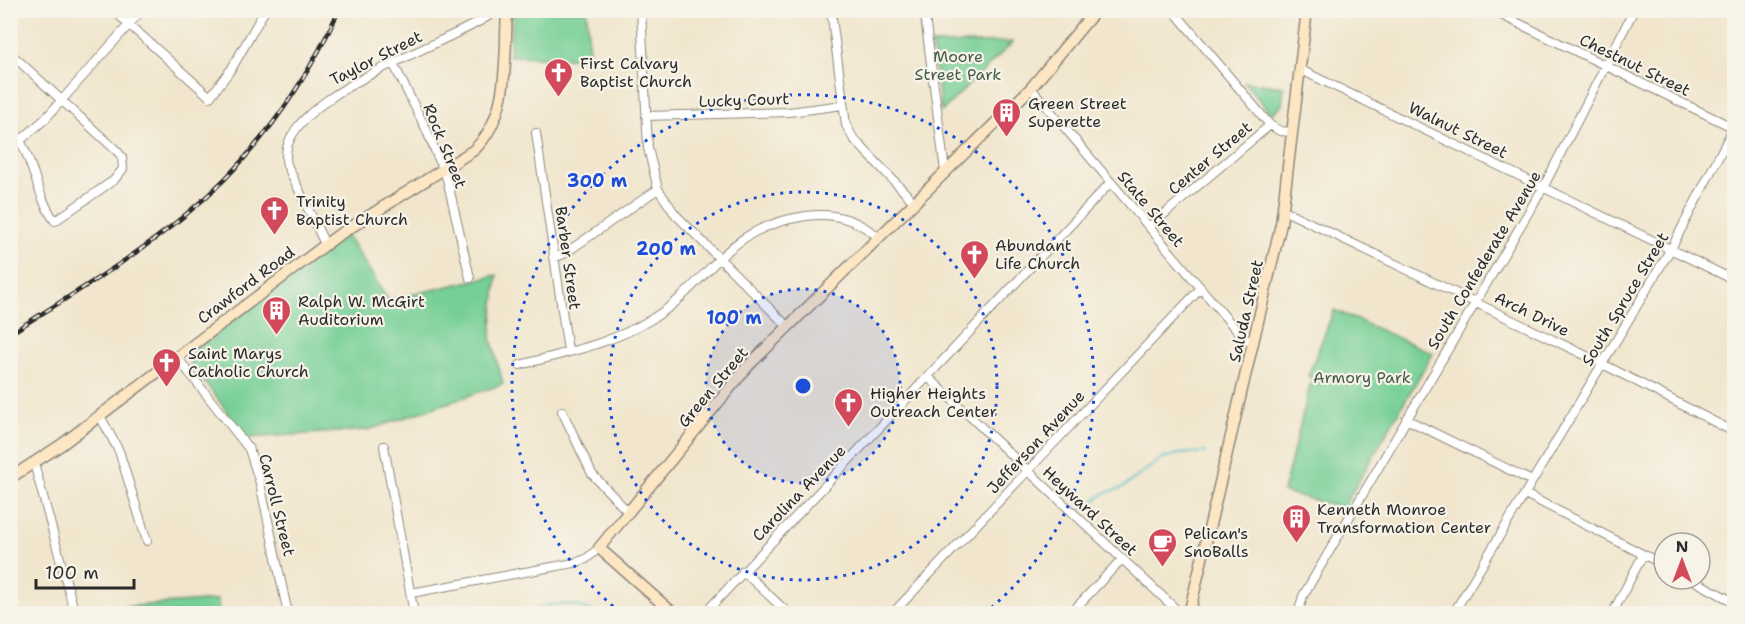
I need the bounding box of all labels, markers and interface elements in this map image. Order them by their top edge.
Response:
street label: Taylor Street [326,26,426,90]
street label: Chestnut Street [1576,29,1694,101]
park label: Moore Street Park [915,46,1001,85]
place label: First Calvary Baptist Church [580,53,692,92]
church icon: First Calvary Baptist Church [543,56,575,98]
street label: Lucky Court [698,88,790,112]
place label: Green Street Superette [1028,93,1127,132]
building icon: Green Street Superette [991,96,1023,138]
street label: Walnut Street [1405,97,1511,163]
street label: Rock Street [418,100,472,192]
street label: Center Street [1164,117,1256,199]
street label: State Street [1113,167,1189,251]
street label: South Confederate Avenue [1422,167,1546,353]
text: 300 m [567,169,628,193]
place label: Trinity Baptist Church [296,191,408,230]
church icon: Trinity Baptist Church [259,194,291,236]
street label: Barber Street [550,205,586,311]
street label: South Spruce Street [1577,228,1673,370]
place label: Abundant Life Church [995,235,1080,274]
text: 200 m [636,237,697,261]
church icon: Abundant Life Church [958,238,990,280]
street label: Crawford Road [193,241,299,329]
street label: Saluda Street [1224,258,1268,364]
street label: Arch Drive [1491,287,1573,341]
place label: Ralph W. McGirt Auditorium [298,291,425,330]
building icon: Ralph W. McGirt Auditorium [261,294,293,336]
text: 100 m [706,306,762,330]
street label: Green Street [673,342,753,432]
place label: Saint Marys Catholic Church [188,343,309,382]
church icon: Saint Marys Catholic Church [151,346,183,388]
park label: Armory Park [1313,367,1411,388]
centre of rings [793,376,813,396]
place label: Higher Heights Outreach Center [870,383,997,422]
church icon: Higher Heights Outreach Center [833,386,865,428]
street label: Jefferson Avenue [983,386,1089,498]
street label: Carolina Avenue [748,440,850,546]
street label: Carroll Street [254,452,300,558]
street label: Heyward Street [1038,462,1142,560]
place label: Kenneth Monroe Transformation Center [1317,499,1491,538]
building icon: Kenneth Monroe Transformation Center [1280,502,1312,544]
place label: Pelican's SnoBalls [1184,523,1249,562]
cafe icon: Pelican's SnoBalls [1147,526,1179,568]
north arrow [1652,531,1712,591]
text: N [1676,536,1688,557]
scale bar [36,552,134,590]
text: 100 m [45,561,99,585]

